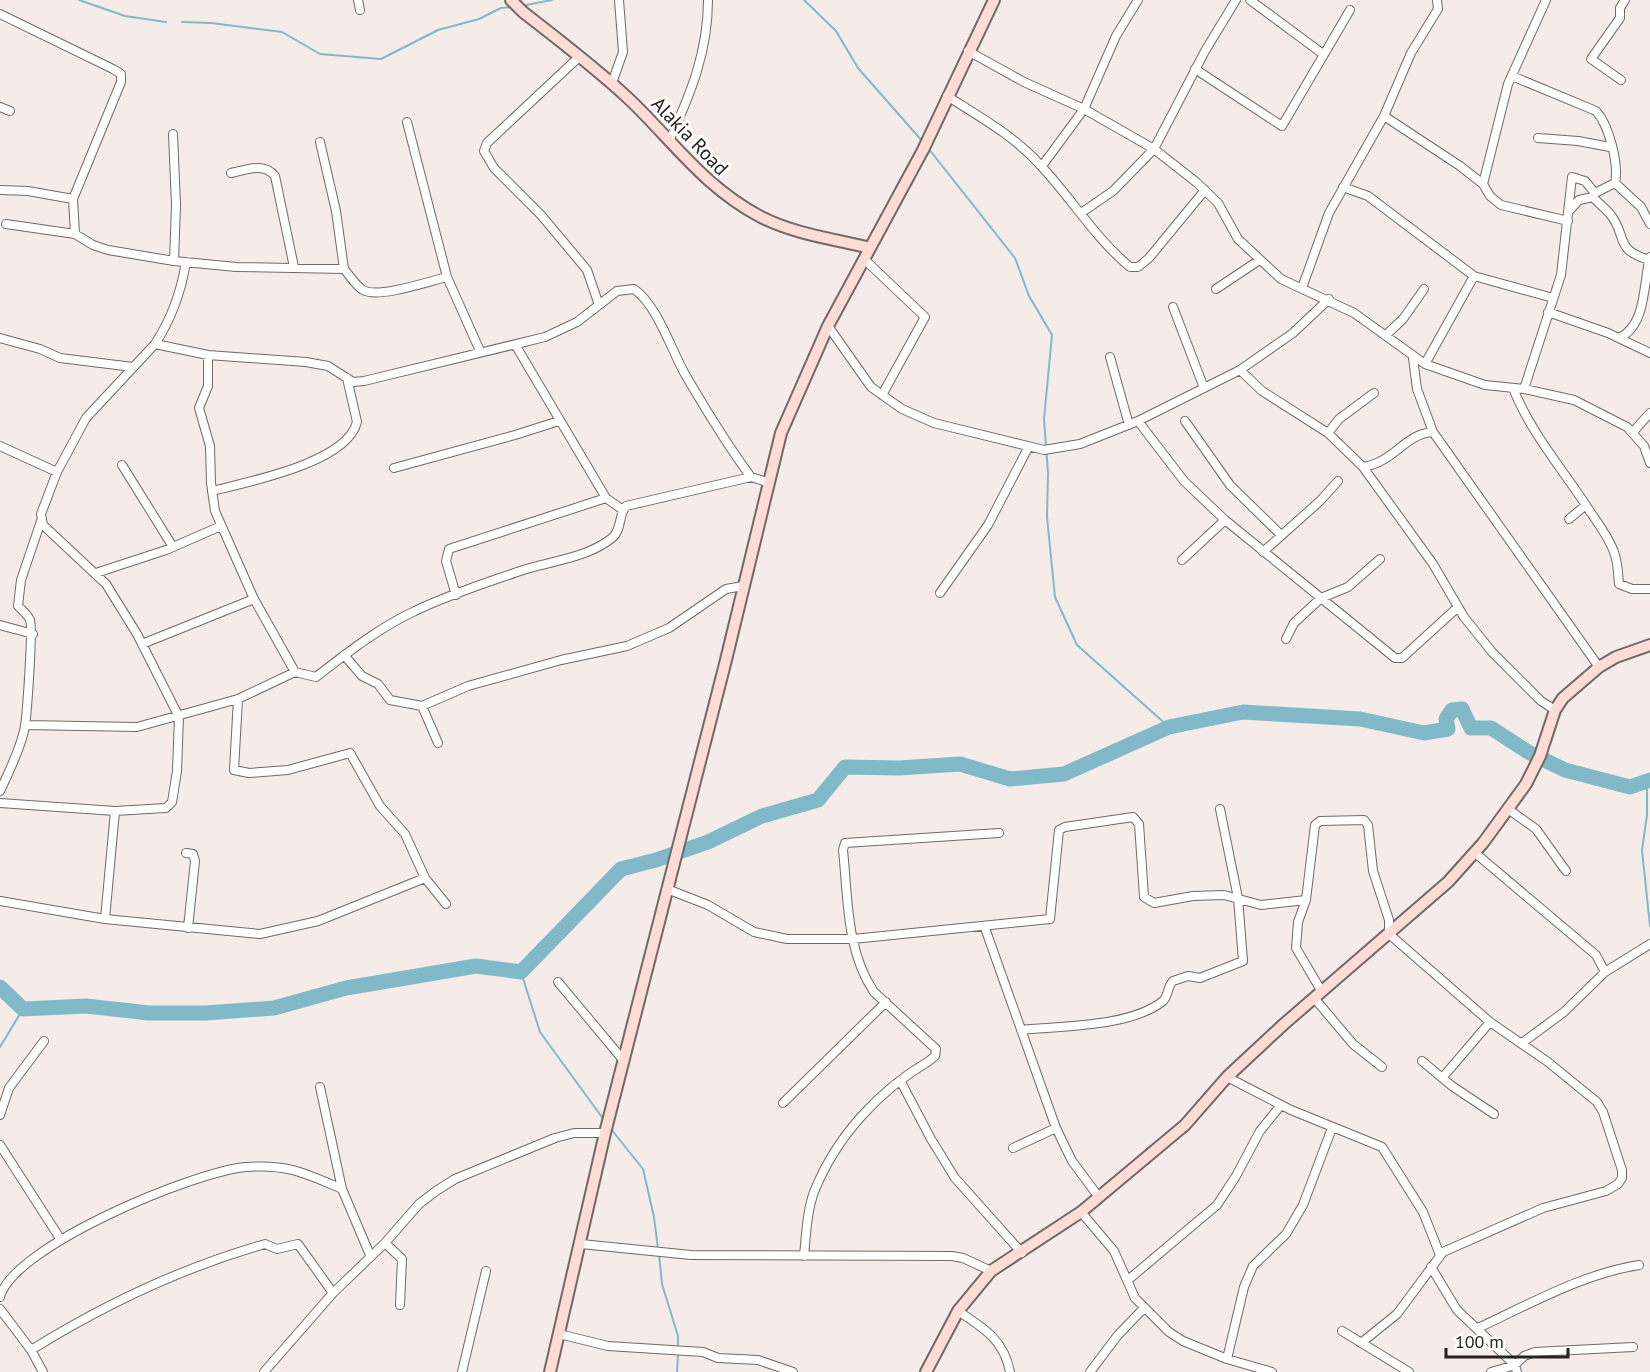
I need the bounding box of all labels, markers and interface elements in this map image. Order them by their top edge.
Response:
street label: Alakia Road [646,91,734,181]
scale bar [1446,1321,1568,1359]
text: 100 m [1455,1330,1504,1353]

